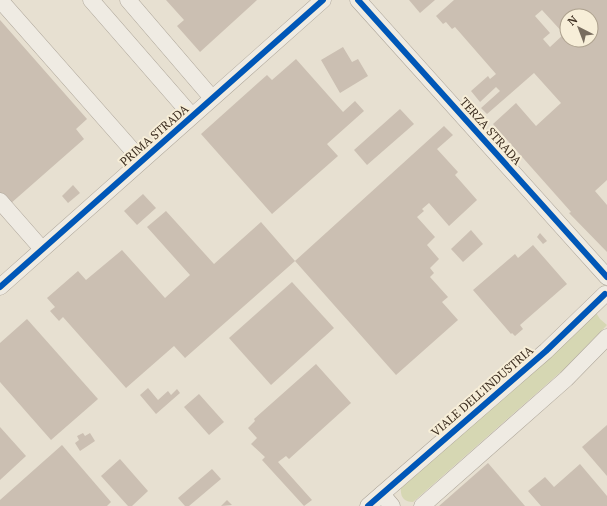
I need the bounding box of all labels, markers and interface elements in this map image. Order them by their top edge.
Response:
north arrow [559,8,599,48]
text: N [565,12,581,29]
street label: TERZA STRADA [457,94,526,168]
street label: PRIMA STRADA [117,101,192,169]
street label: VIALE DELL'INDUSTRIA [428,342,537,439]

